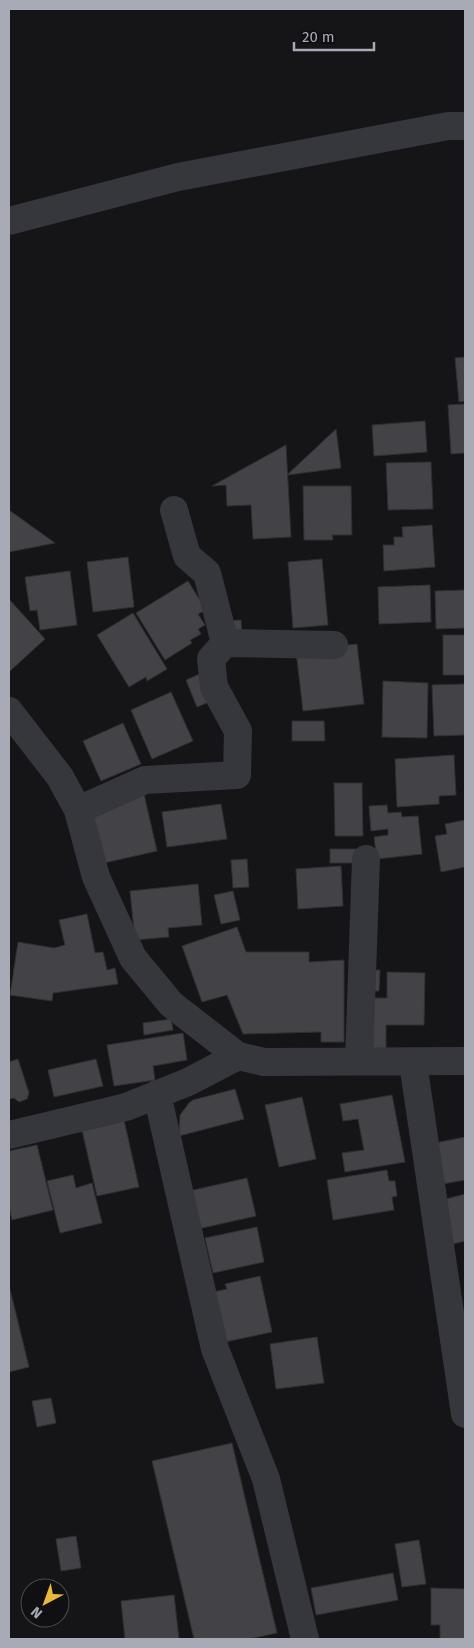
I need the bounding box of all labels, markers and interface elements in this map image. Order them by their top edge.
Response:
scale bar [294,20,374,52]
text: 20 m [302,28,335,46]
north arrow [20,1578,70,1628]
text: N [28,1603,46,1622]

